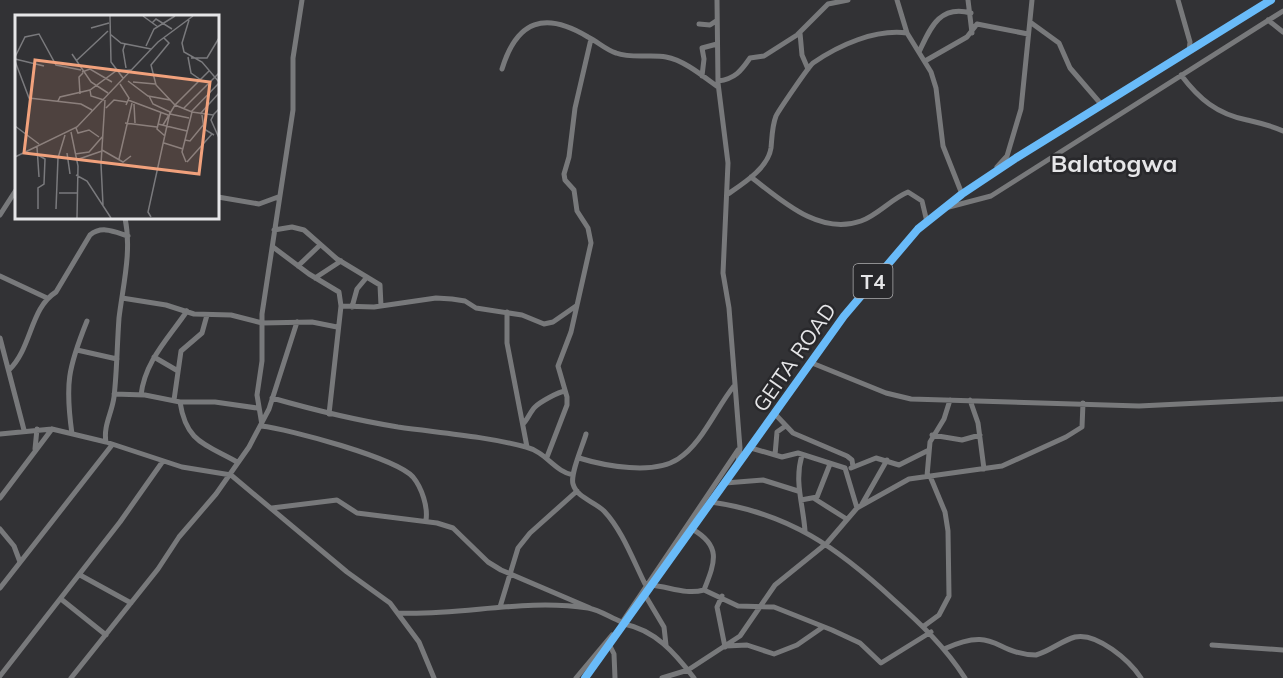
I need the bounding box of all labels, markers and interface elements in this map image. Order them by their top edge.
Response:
inset map [15,15,219,219]
district label: Balatogwa [1051,148,1177,178]
road number: T4 [854,264,892,298]
street label: GEITA ROAD [747,298,841,416]

